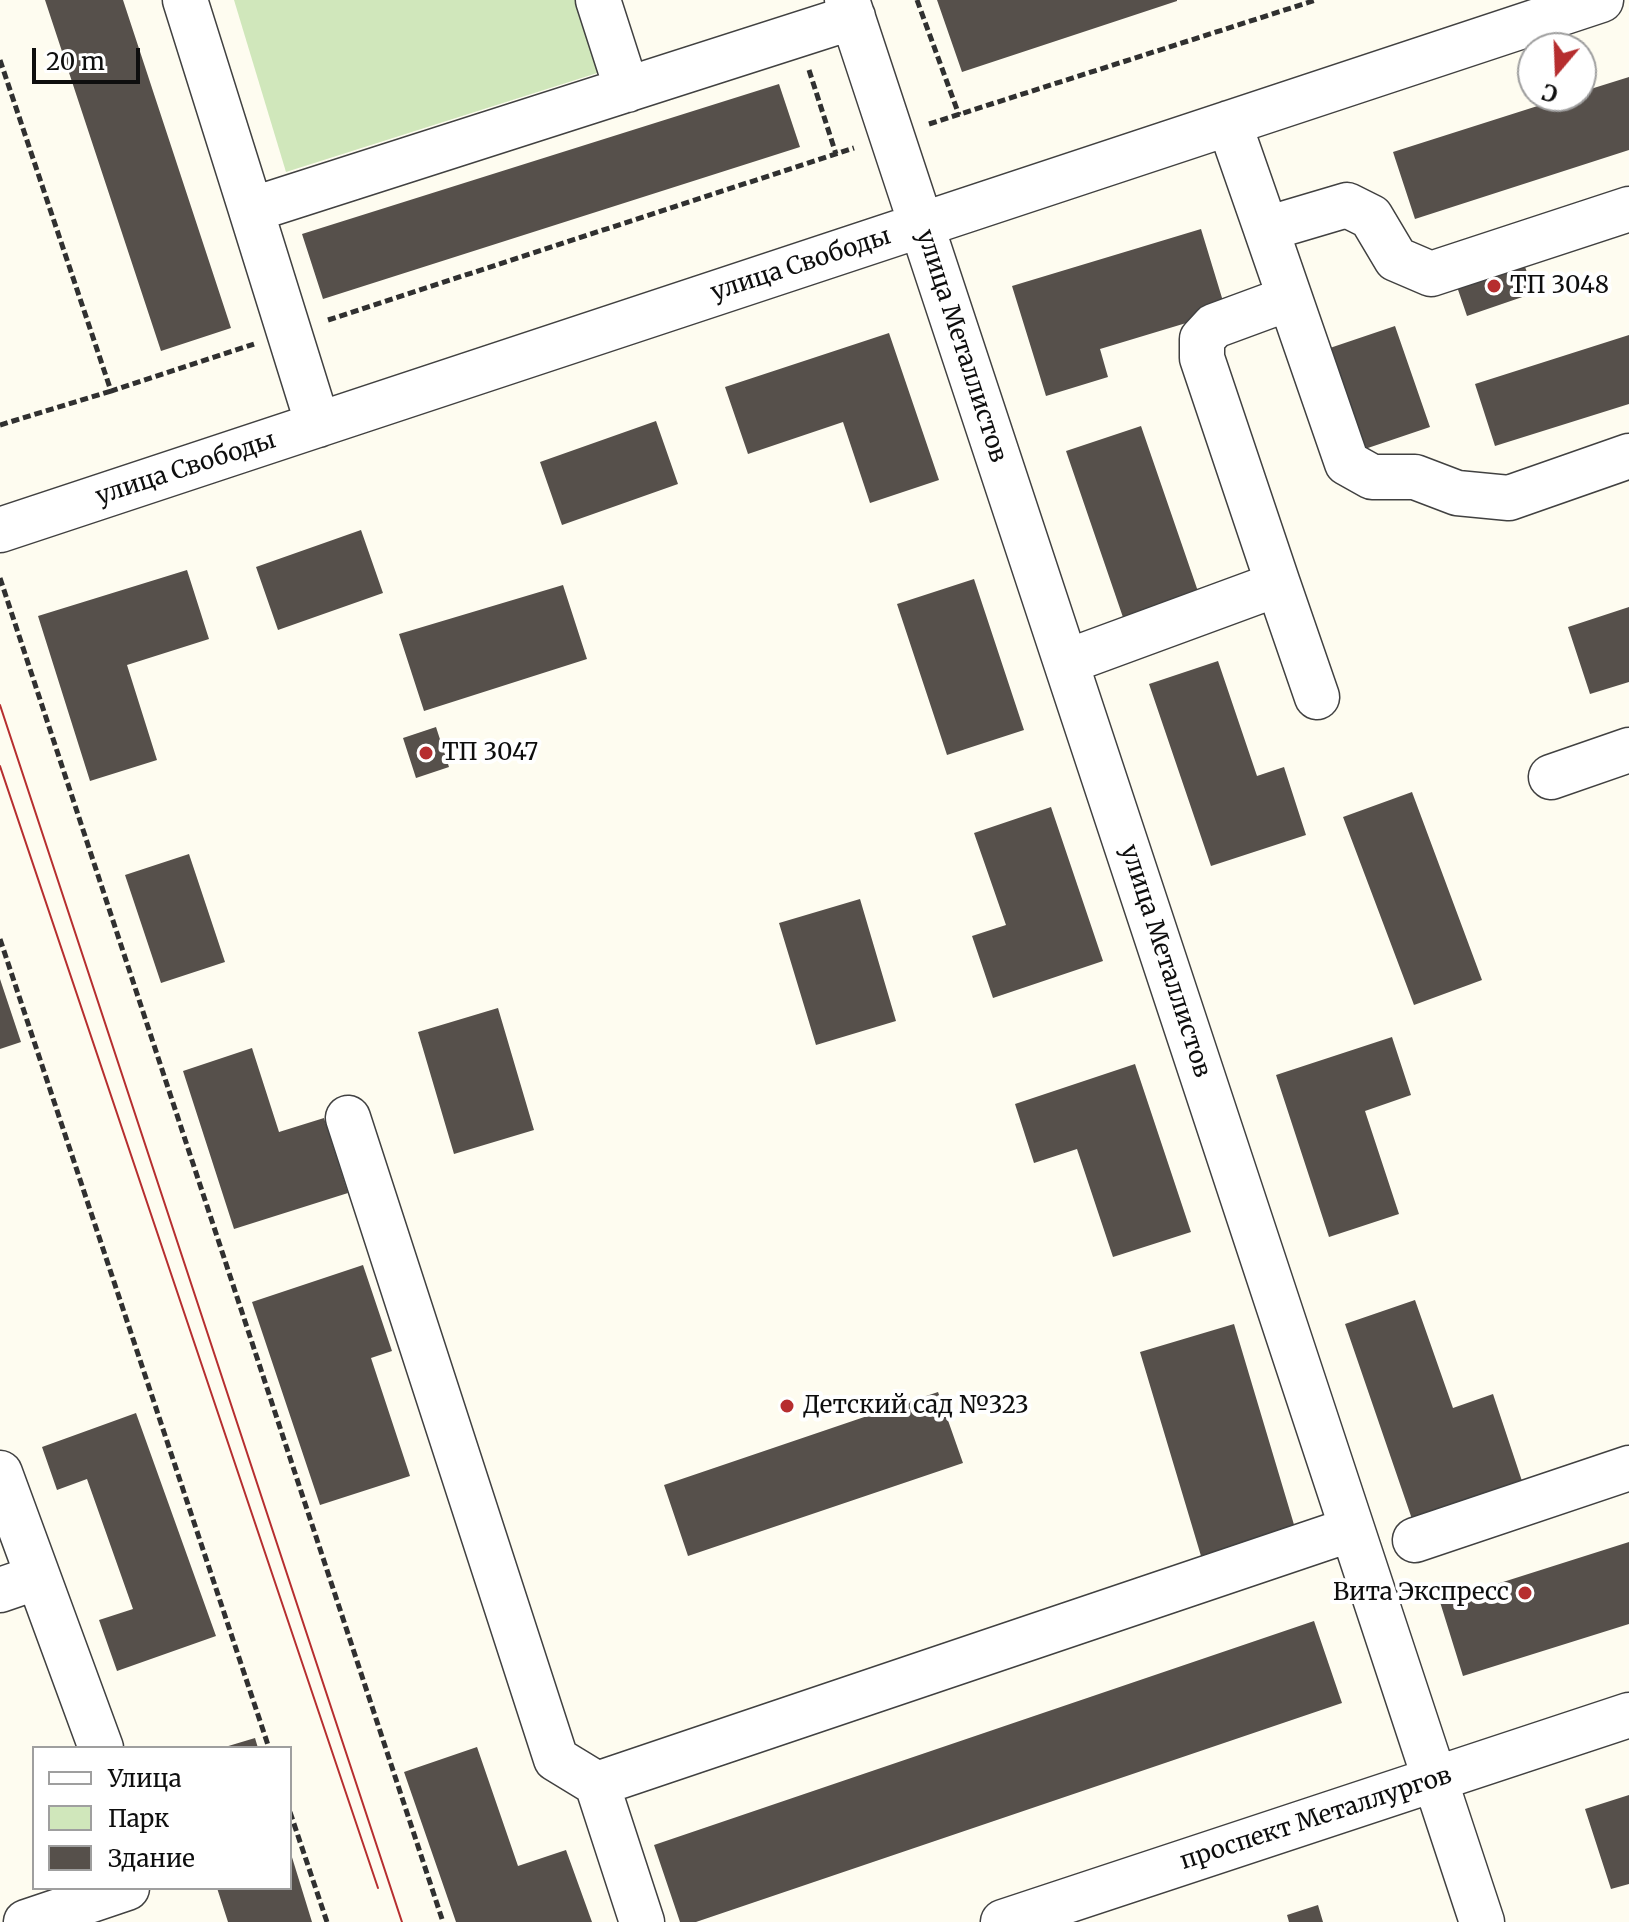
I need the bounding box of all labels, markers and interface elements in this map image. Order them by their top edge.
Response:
scale bar [36,32,144,82]
north arrow [1517,32,1597,112]
text: 20 m [46,46,105,77]
text: С [1538,77,1561,108]
street label: улица Свободы [707,222,895,308]
street label: улица Металлистов [910,226,1012,466]
place label: ТП 3048 [1510,272,1609,300]
marker: ТП 3048 [1485,277,1503,295]
street label: улица Свободы [92,426,280,512]
place label: ТП 3047 [442,739,538,767]
marker: ТП 3047 [417,744,435,762]
street label: улица Металлистов [1114,841,1216,1081]
place label: Детский сад №323 [803,1392,1029,1420]
marker: Детский сад №323 [778,1397,796,1415]
place label: Вита Экспресс [1333,1579,1509,1607]
marker: Вита Экспресс [1516,1584,1534,1602]
legend [32,1746,292,1890]
street label: проспект Металлургов [1177,1762,1455,1876]
text: Улица [108,1763,182,1794]
text: Парк [108,1803,169,1834]
text: Здание [108,1843,195,1874]

